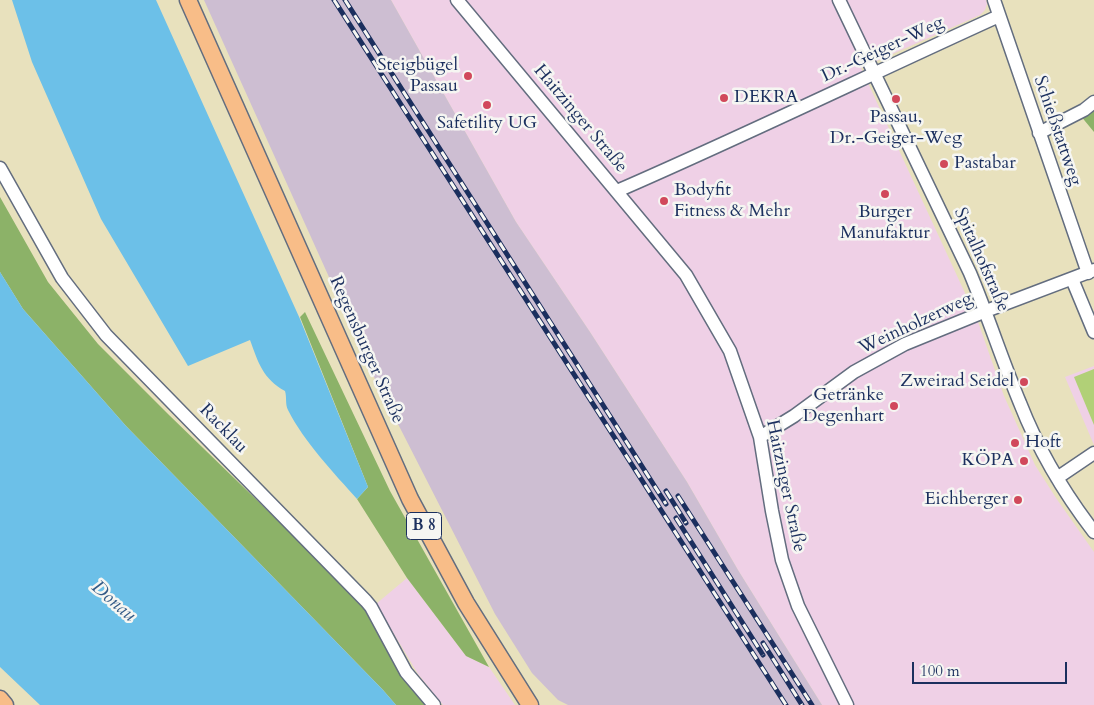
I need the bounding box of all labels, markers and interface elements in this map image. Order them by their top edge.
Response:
street label: Dr.-Geiger-Weg [818,12,948,88]
place label: Steigbügel Passau [378,55,458,98]
street label: Haitzinger Straße [528,61,632,177]
marker: Steigbügel Passau [462,70,474,82]
street label: Schießstattweg [1028,73,1086,189]
place label: DEKRA [734,87,798,109]
marker: DEKRA [718,92,730,104]
marker: Passau, Dr.-Geiger-Weg [890,93,902,105]
marker: Safetility UG [481,99,493,111]
place label: Passau, Dr.-Geiger-Weg [830,107,962,150]
place label: Safetility UG [437,113,537,135]
place label: Pastabar [954,153,1016,175]
marker: Pastabar [938,158,950,170]
place label: Bodyfit Fitness & Mehr [674,180,790,222]
marker: Burger Manufaktur [879,188,891,200]
marker: Bodyfit Fitness & Mehr [658,195,670,207]
place label: Burger Manufaktur [840,202,930,244]
street label: Spitalhofstraße [948,205,1014,315]
street label: Regensburger Straße [324,273,408,427]
street label: Weinholzerweg [856,288,976,360]
place label: Zweirad Seidel [900,371,1014,393]
marker: Zweirad Seidel [1018,376,1030,388]
place label: Getränke Degenhart [803,385,884,428]
street label: Racklau [194,400,252,458]
marker: Getränke Degenhart [888,400,900,412]
street label: Haitzinger Straße [760,418,810,554]
place label: Hoft [1025,432,1061,454]
marker: Hoft [1009,437,1021,449]
place label: KÖPA [962,450,1014,472]
marker: KÖPA [1018,455,1030,467]
place label: Eichberger [925,489,1008,511]
marker: Eichberger [1012,494,1024,506]
road number: B 8 [406,512,442,540]
water label: Donau [86,577,140,627]
scale bar [914,652,1069,684]
text: 100 m [920,661,960,681]

